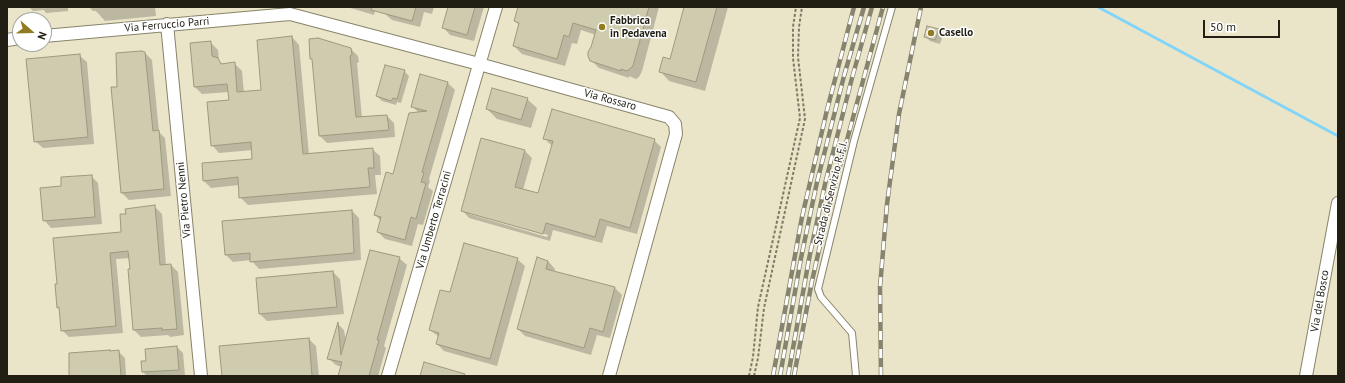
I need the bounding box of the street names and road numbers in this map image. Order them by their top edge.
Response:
street label: Via Ferruccio Parri [124,15,210,35]
street label: Via Rossaro [582,87,638,113]
street label: Strada di Servizio R.F.I. [812,139,850,247]
street label: Via Pietro Nenni [174,161,194,239]
street label: Via Umberto Terracini [414,169,454,271]
street label: Via del Bosco [1308,269,1332,333]

